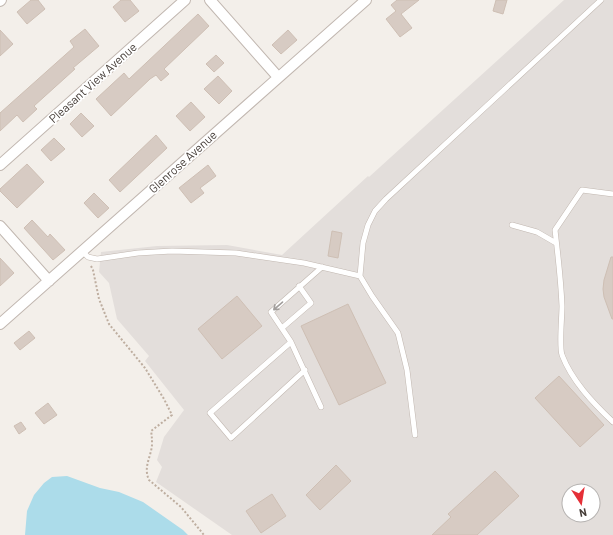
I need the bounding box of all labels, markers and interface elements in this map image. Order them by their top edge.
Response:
street label: Pleasant View Avenue [46,39,139,125]
street label: Glenrose Avenue [145,127,219,195]
one-way arrow [272,301,283,310]
north arrow [561,483,601,523]
text: N [578,506,588,520]

